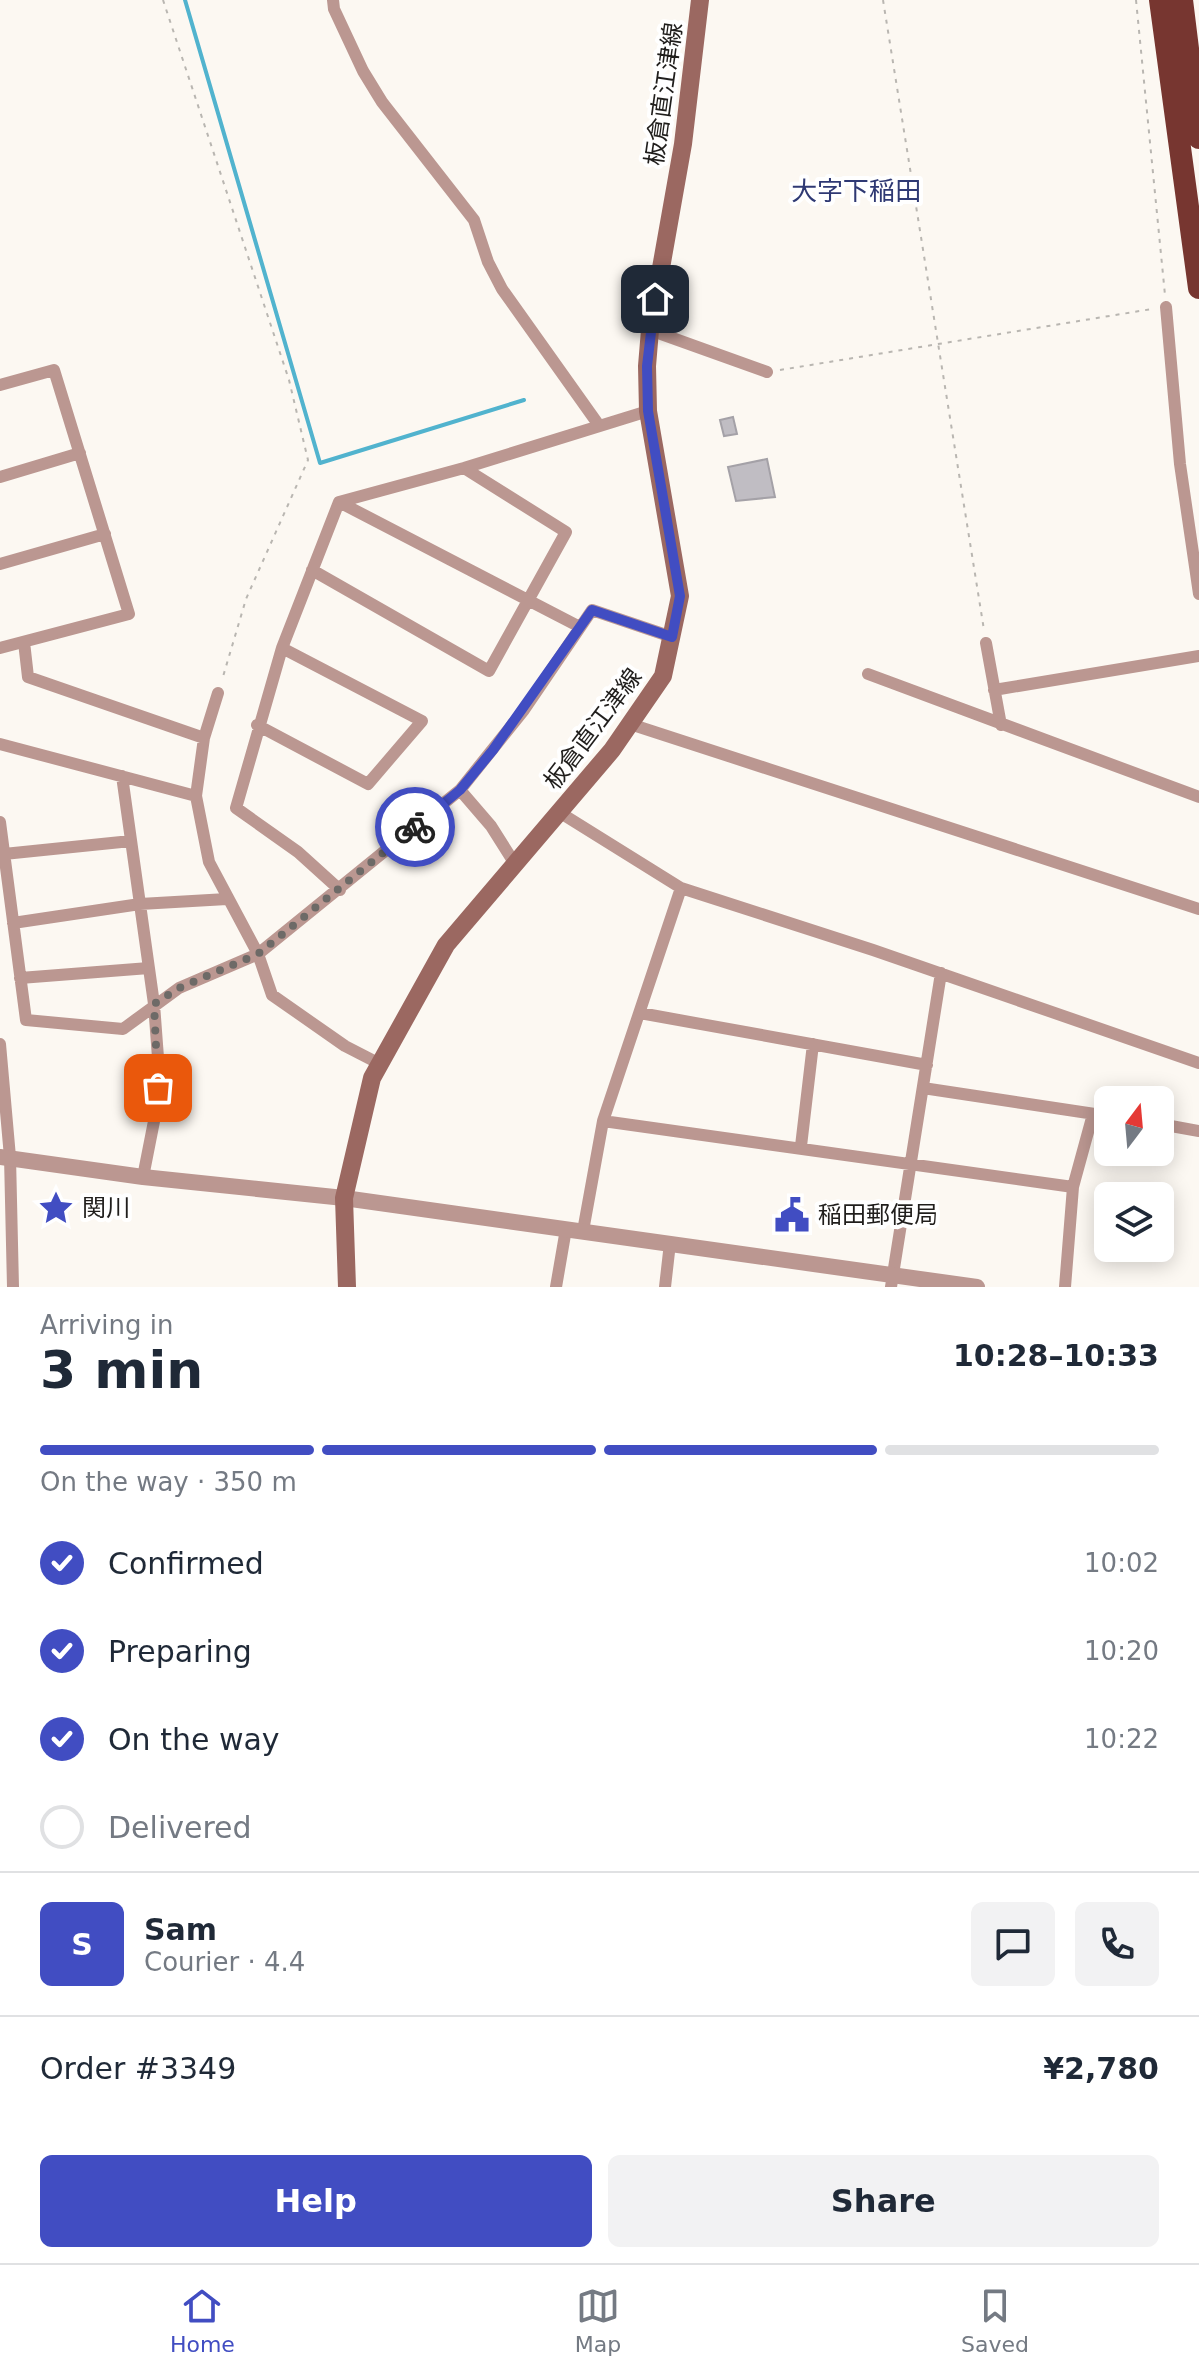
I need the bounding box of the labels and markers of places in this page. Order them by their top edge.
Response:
pin [621,265,689,333]
pin [124,1054,192,1122]
place icon: 関川 [37,1189,75,1227]
place label: 関川 [82,1194,130,1222]
public building icon: 稲田郵便局 [773,1196,811,1234]
place label: 稲田郵便局 [818,1201,938,1229]

